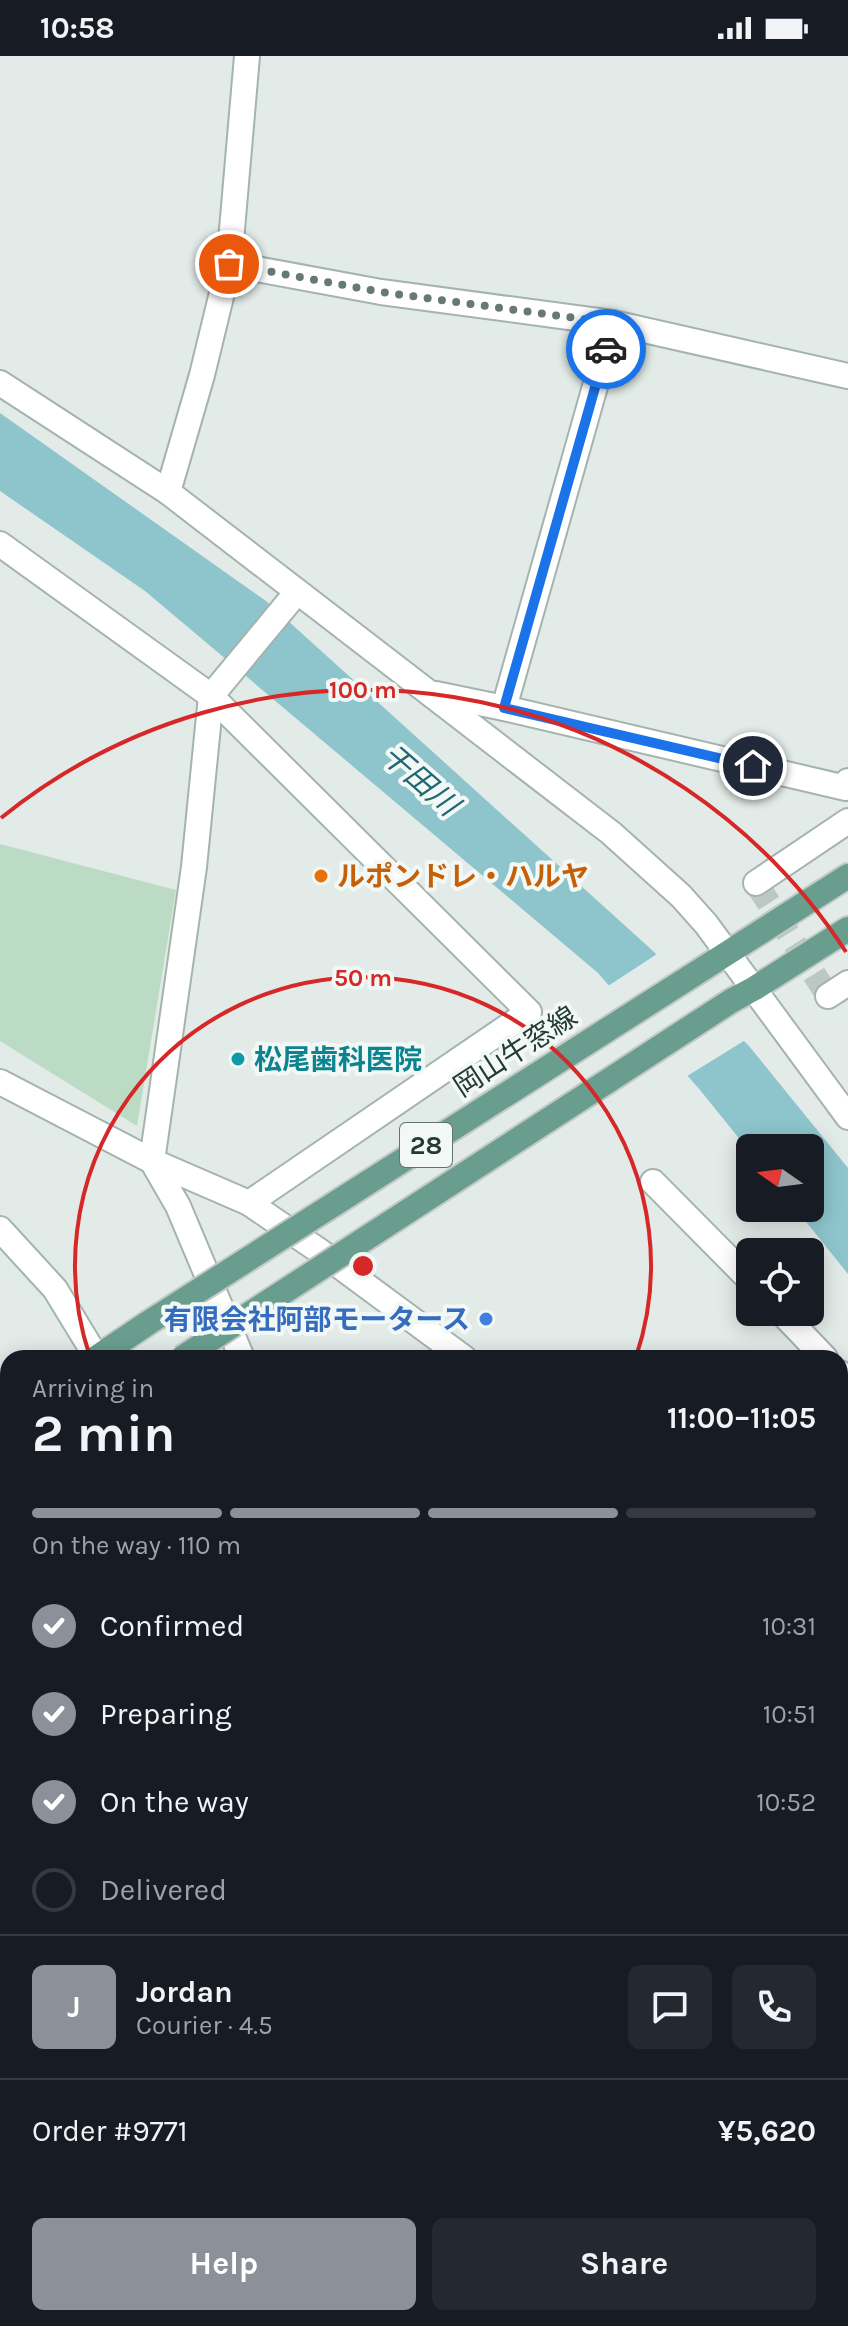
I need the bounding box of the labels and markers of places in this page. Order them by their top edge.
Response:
pin [195,230,263,298]
pin [719,732,787,800]
place label: ルポンドレ・ハルヤ [337,860,589,893]
marker: ルポンドレ・ハルヤ [312,867,330,885]
place label: 松尾歯科医院 [254,1043,422,1076]
marker: 松尾歯科医院 [229,1050,247,1068]
centre of rings [349,1252,377,1280]
place label: 有限会社阿部モータース [163,1303,470,1336]
marker: 有限会社阿部モータース [477,1310,495,1328]

